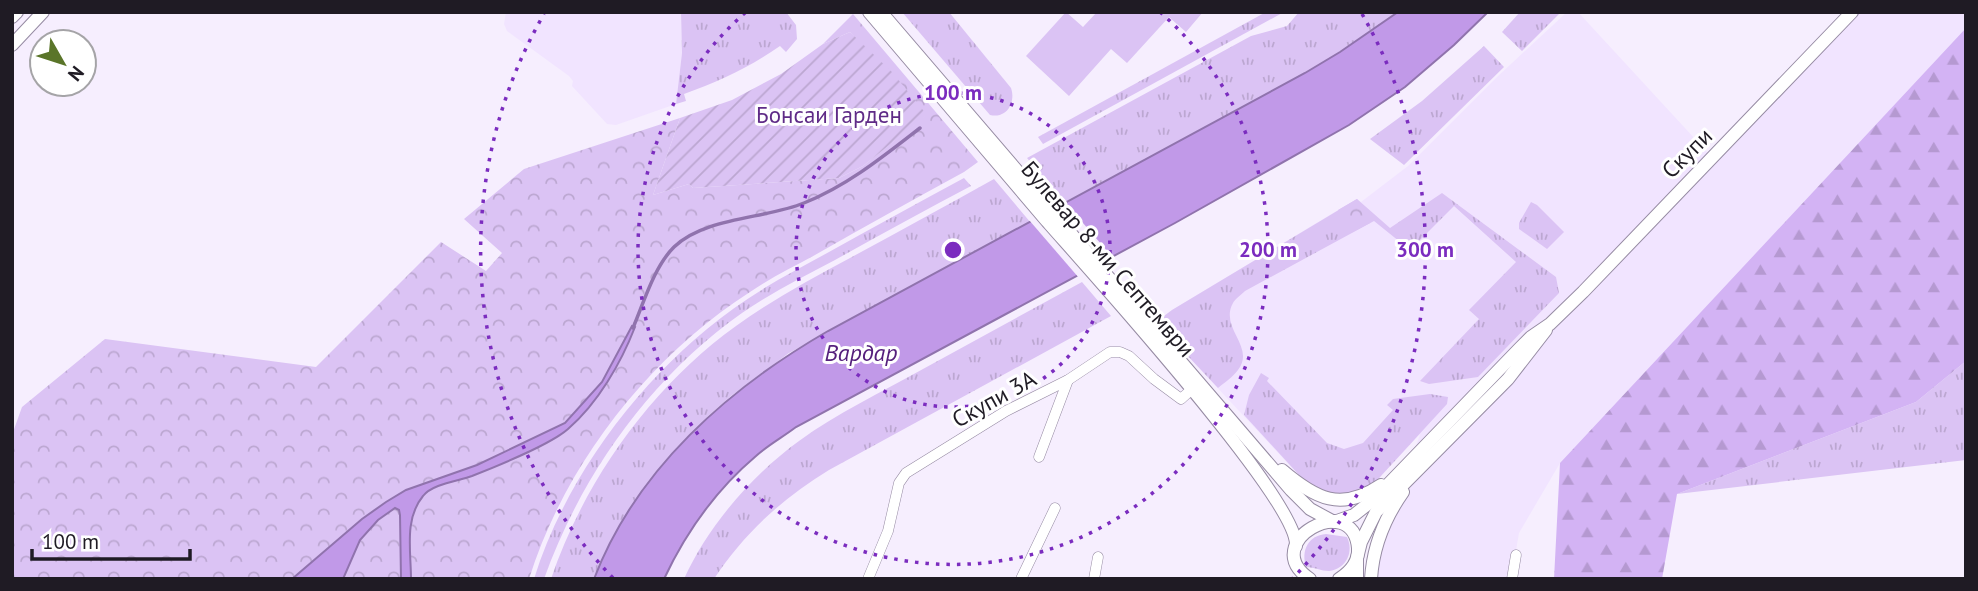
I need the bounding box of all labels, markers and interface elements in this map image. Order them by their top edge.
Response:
north arrow [28,28,98,98]
text: N [63,61,89,86]
text: 100 m [924,79,982,106]
park label: Бонсаи Гарден [756,100,902,129]
street label: Скупи [1655,121,1718,184]
street label: Булевар 8-ми Септември [1015,155,1201,363]
text: 200 m [1239,236,1297,263]
text: 300 m [1396,236,1454,263]
centre of rings [941,238,965,262]
water label: Вардар [825,337,897,368]
street label: Скупи 3А [947,363,1041,434]
scale bar [32,518,189,562]
text: 100 m [42,528,99,555]

